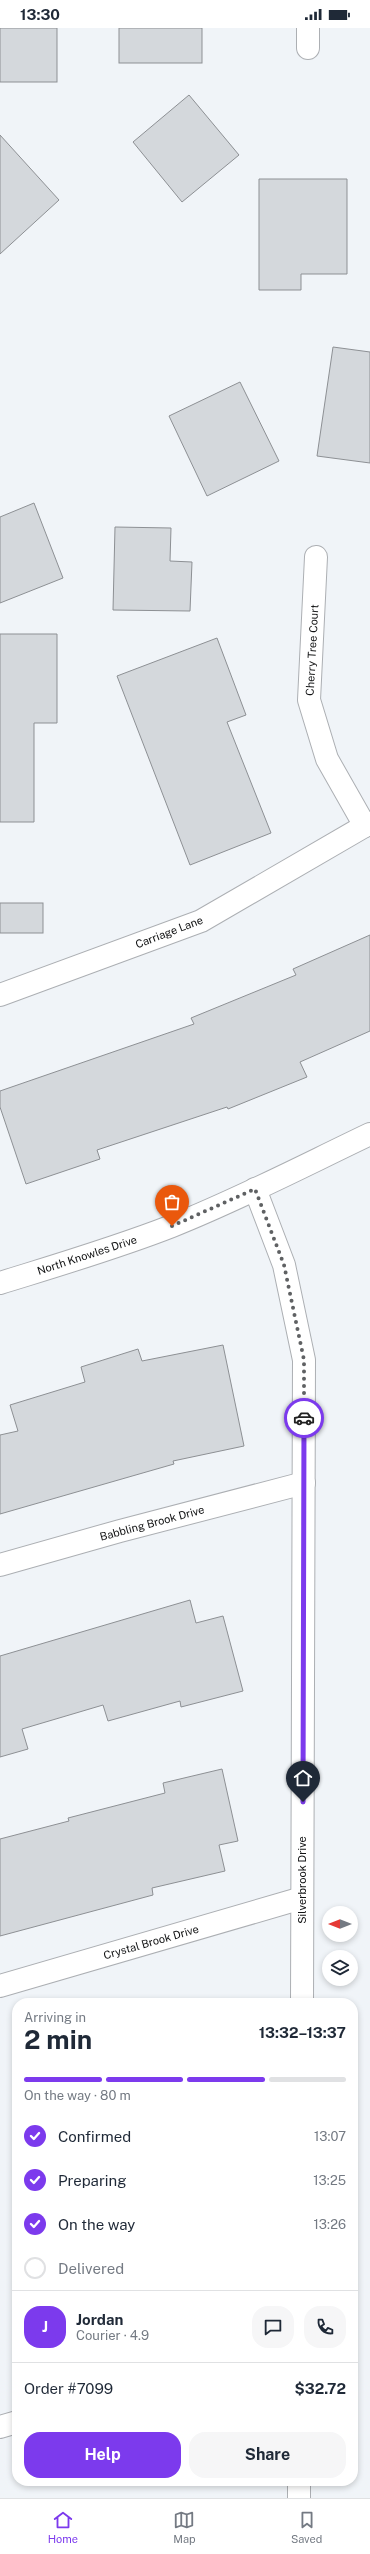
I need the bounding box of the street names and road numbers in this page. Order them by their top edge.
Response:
street label: Cherry Tree Court [304,604,320,696]
street label: Carriage Lane [134,914,204,950]
street label: North Knowles Drive [36,1233,138,1277]
street label: Babbling Brook Drive [98,1503,206,1543]
street label: Silverbrook Drive [296,1836,308,1924]
street label: Crystal Brook Drive [102,1923,200,1961]

